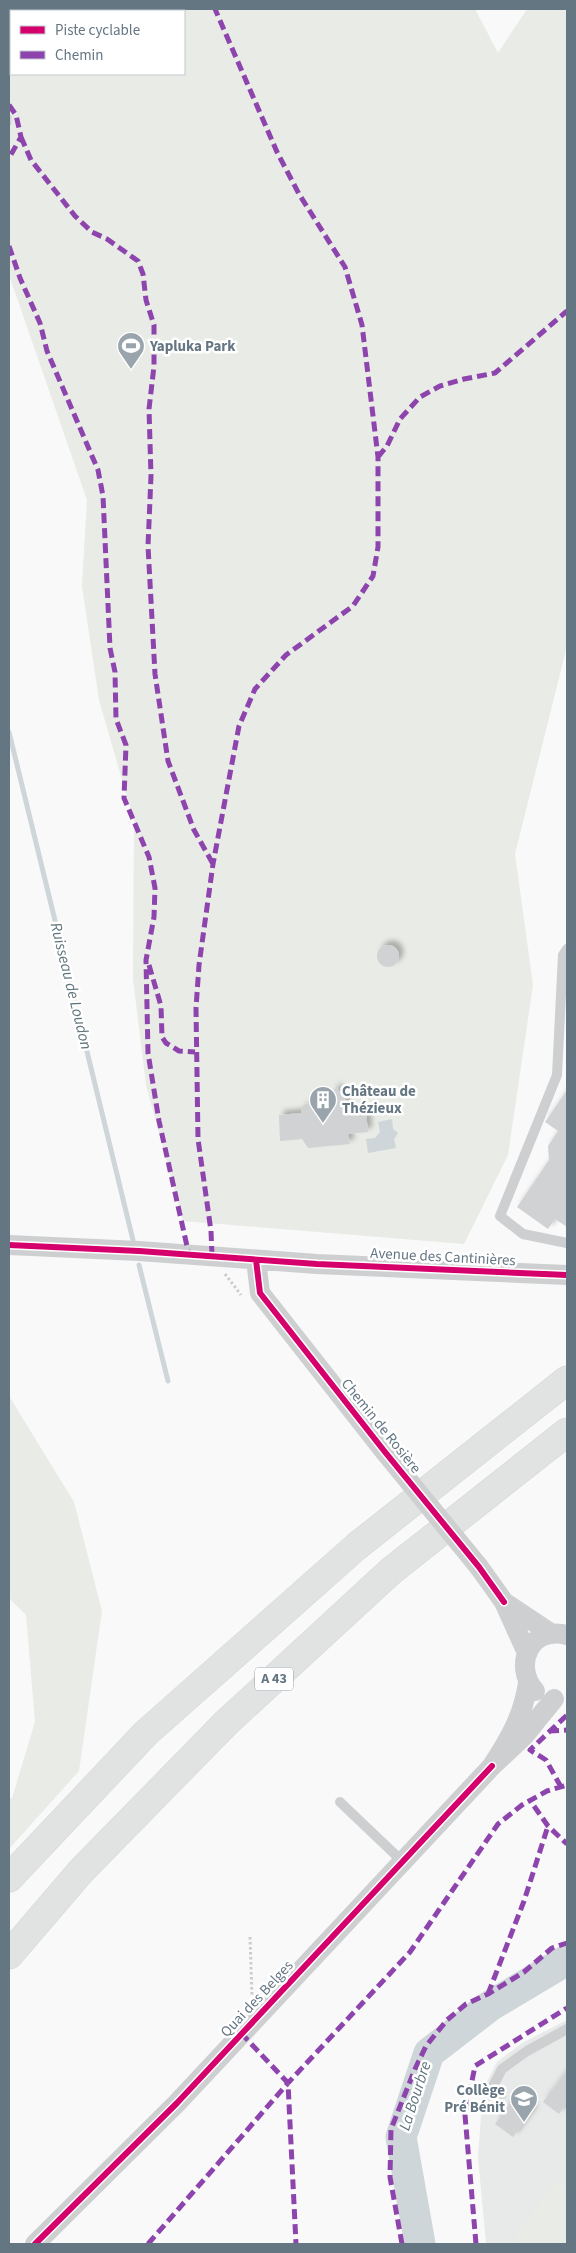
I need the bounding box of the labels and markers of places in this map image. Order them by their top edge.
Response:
sports icon: Yapluka Park [116,331,146,370]
place label: Yapluka Park [149,336,236,357]
place label: Château de Thézieux [342,1081,416,1119]
building icon: Château de Thézieux [308,1085,338,1124]
place label: Collège Pré Bénit [444,2080,505,2118]
school or university icon: Collège Pré Bénit [509,2084,539,2123]

